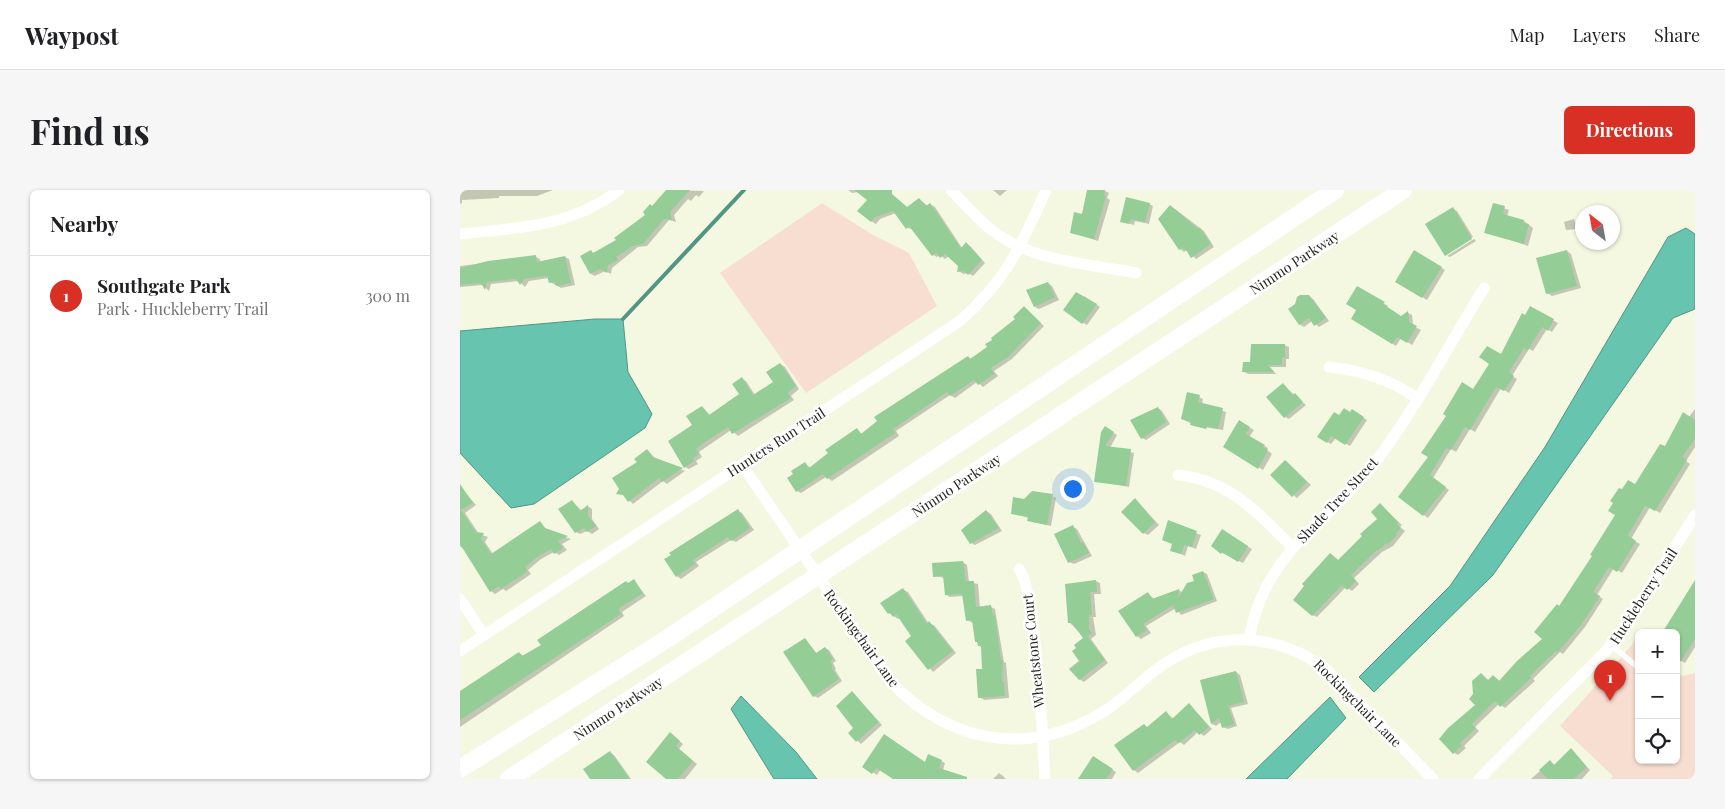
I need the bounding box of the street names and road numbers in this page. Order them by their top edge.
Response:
street label: Nimmo Parkway [1246,226,1342,298]
street label: Hunters Run Trail [723,403,829,481]
street label: Nimmo Parkway [907,448,1004,521]
street label: Shade Tree Street [1292,452,1383,547]
street label: Huckleberry Trail [1605,544,1681,648]
street label: Rockingchair Lane [820,585,904,691]
street label: Wheatstone Court [1017,592,1049,710]
street label: Rockingchair Lane [1310,655,1406,751]
street label: Nimmo Parkway [569,671,666,744]

